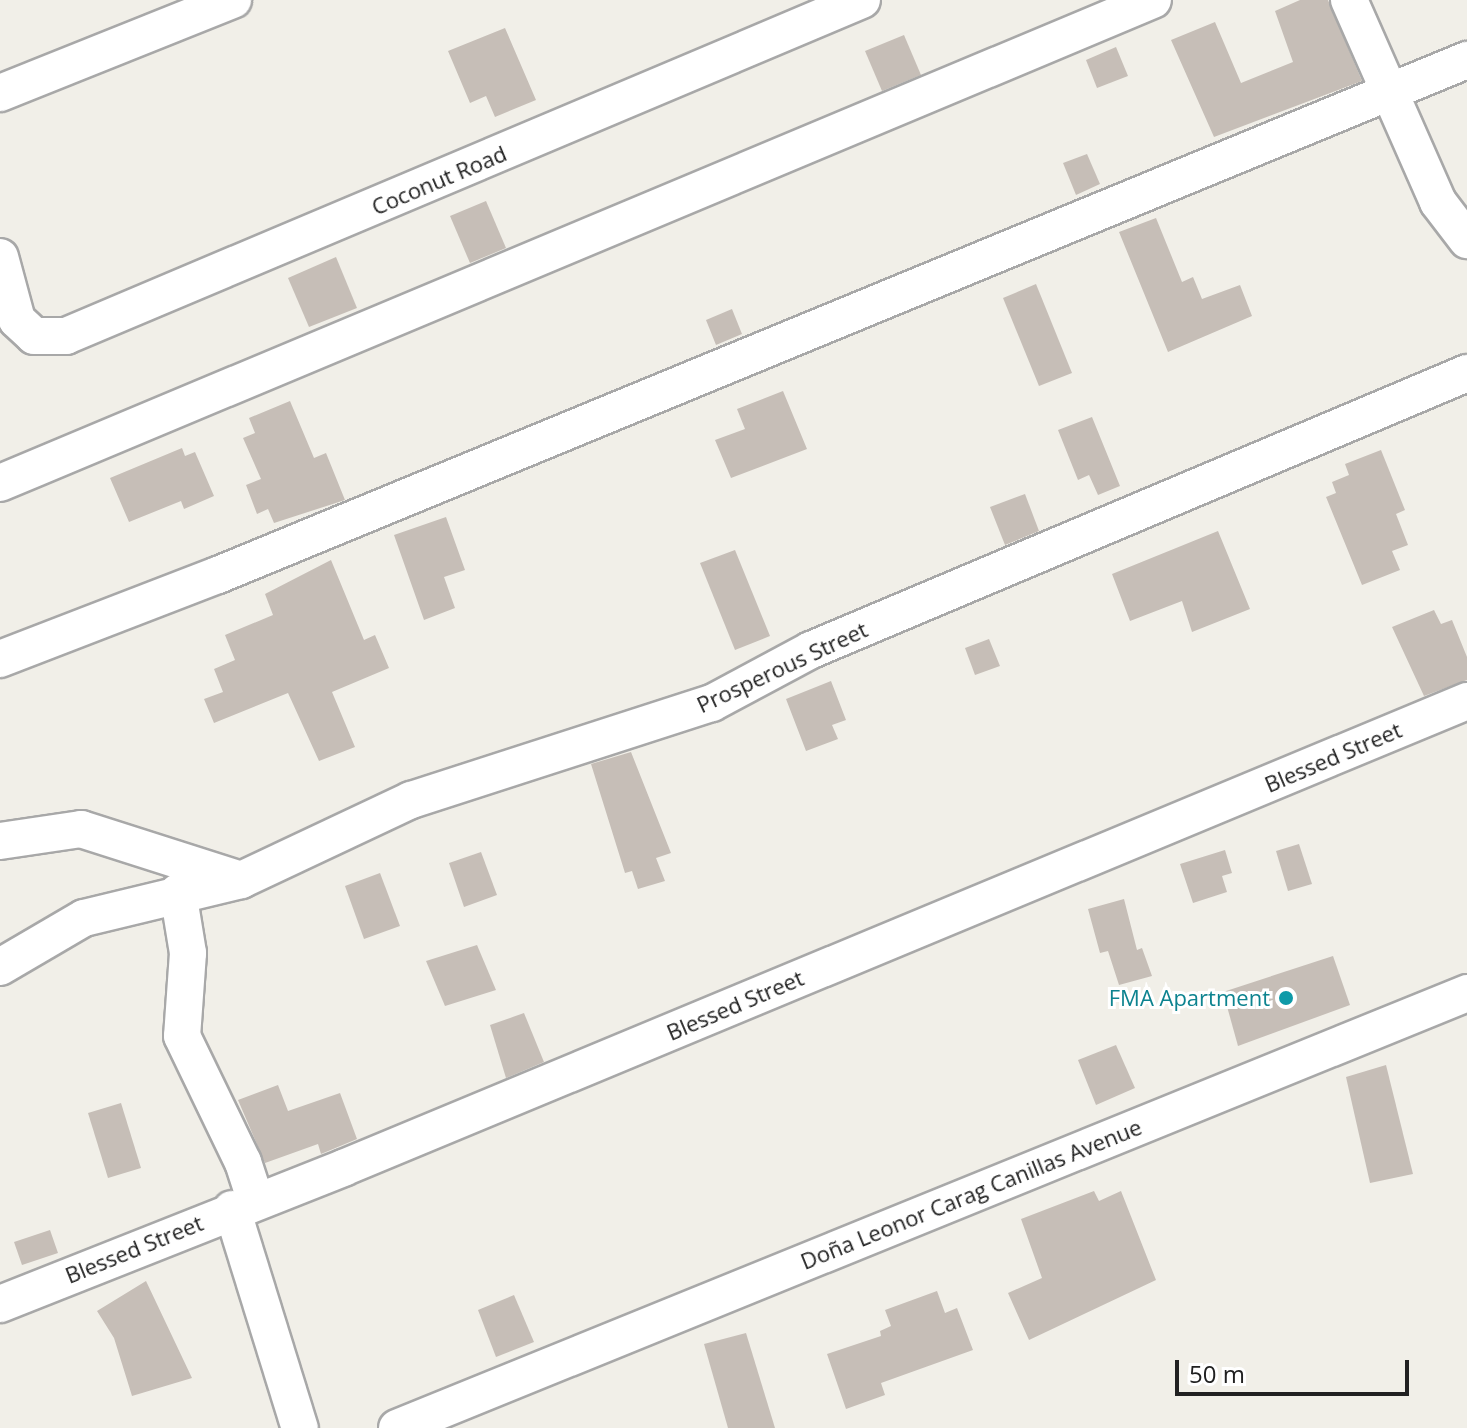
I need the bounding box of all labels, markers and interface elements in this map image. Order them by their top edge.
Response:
street label: Coconut Road [368,140,510,220]
street label: Prosperous Street [693,616,871,718]
street label: Blessed Street [1261,716,1405,798]
street label: Blessed Street [663,964,807,1046]
place label: FMA Apartment [1109,985,1270,1011]
marker: FMA Apartment [1277,989,1295,1007]
street label: Doña Leonor Carag Canillas Avenue [797,1113,1145,1275]
street label: Blessed Street [61,1209,207,1289]
scale bar [1179,1344,1413,1394]
text: 50 m [1189,1357,1245,1390]

